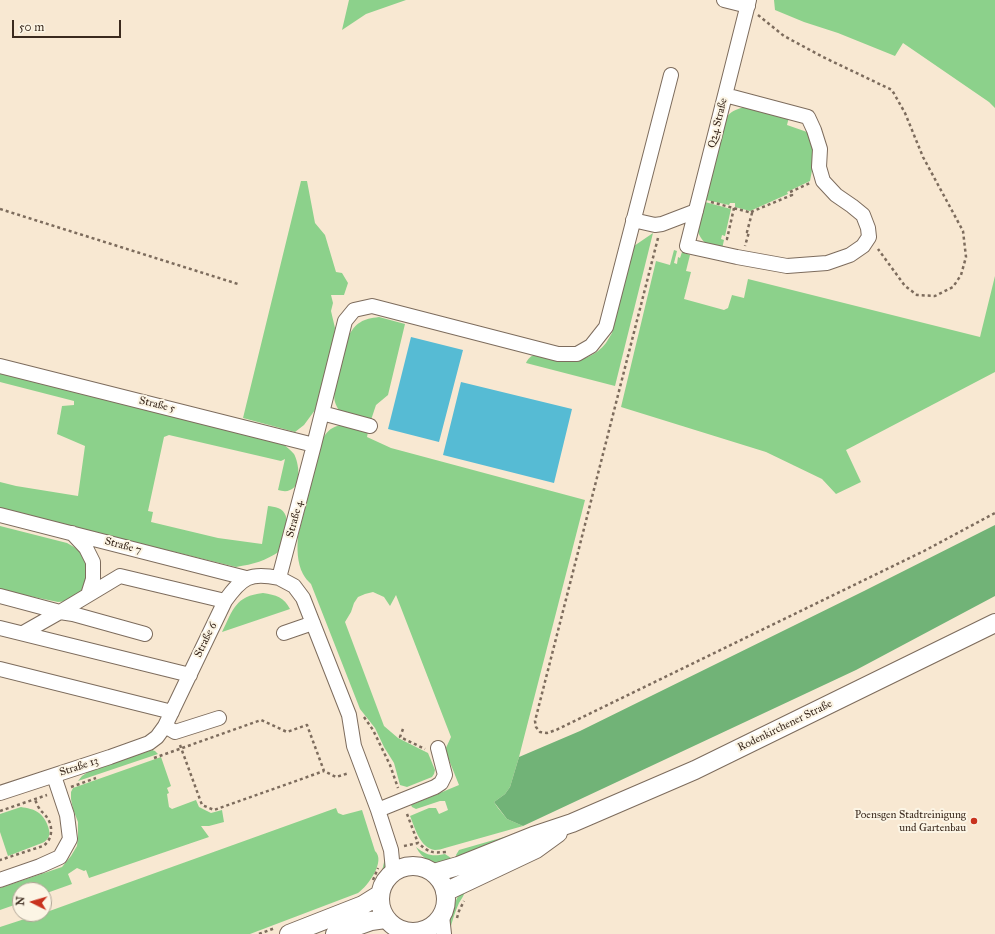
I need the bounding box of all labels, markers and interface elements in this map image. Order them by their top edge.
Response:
scale bar [14,12,123,38]
text: 50 m [19,20,44,34]
street label: Q24 Straße [705,97,731,149]
street label: Straße 5 [138,394,176,416]
street label: Straße 4 [284,499,306,539]
street label: Straße 7 [103,535,143,557]
street label: Straße 6 [192,620,220,660]
street label: Rodenkirchener Straße [736,697,834,755]
street label: Straße 13 [58,754,100,780]
place label: Poensgen Stadtreinigung und Gartenbau [855,808,966,834]
marker: Poensgen Stadtreinigung und Gartenbau [969,816,979,826]
north arrow [12,882,52,922]
text: N [14,896,27,906]

